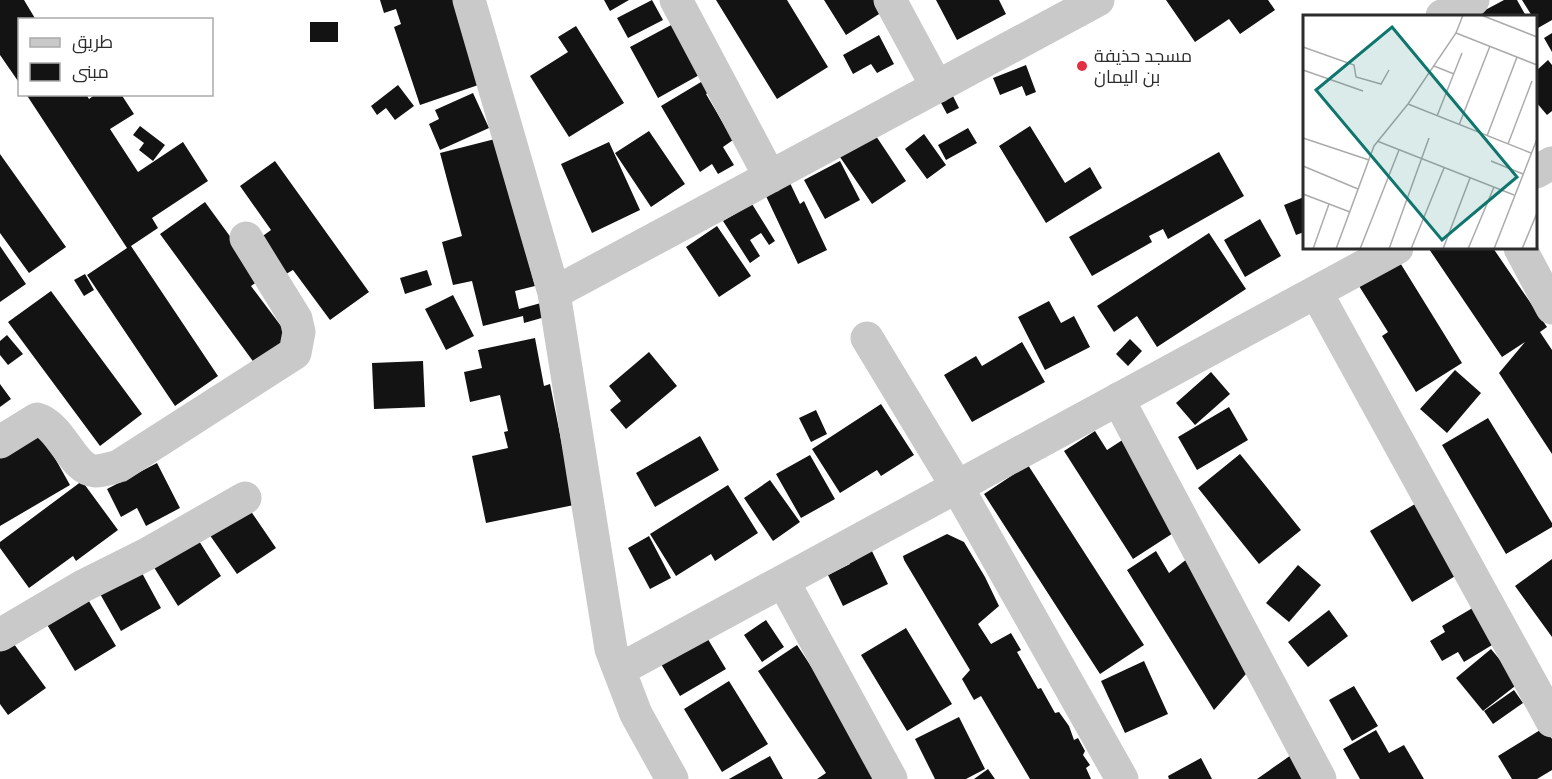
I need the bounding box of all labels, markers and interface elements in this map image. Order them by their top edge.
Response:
inset map [1303,15,1537,249]
legend [18,18,213,96]
text: طريق [72,31,113,54]
place label: مسجد حذيفة بن اليمان [1094,45,1192,88]
marker: مسجد حذيفة بن اليمان [1075,59,1089,73]
text: مبنى [72,61,109,83]

